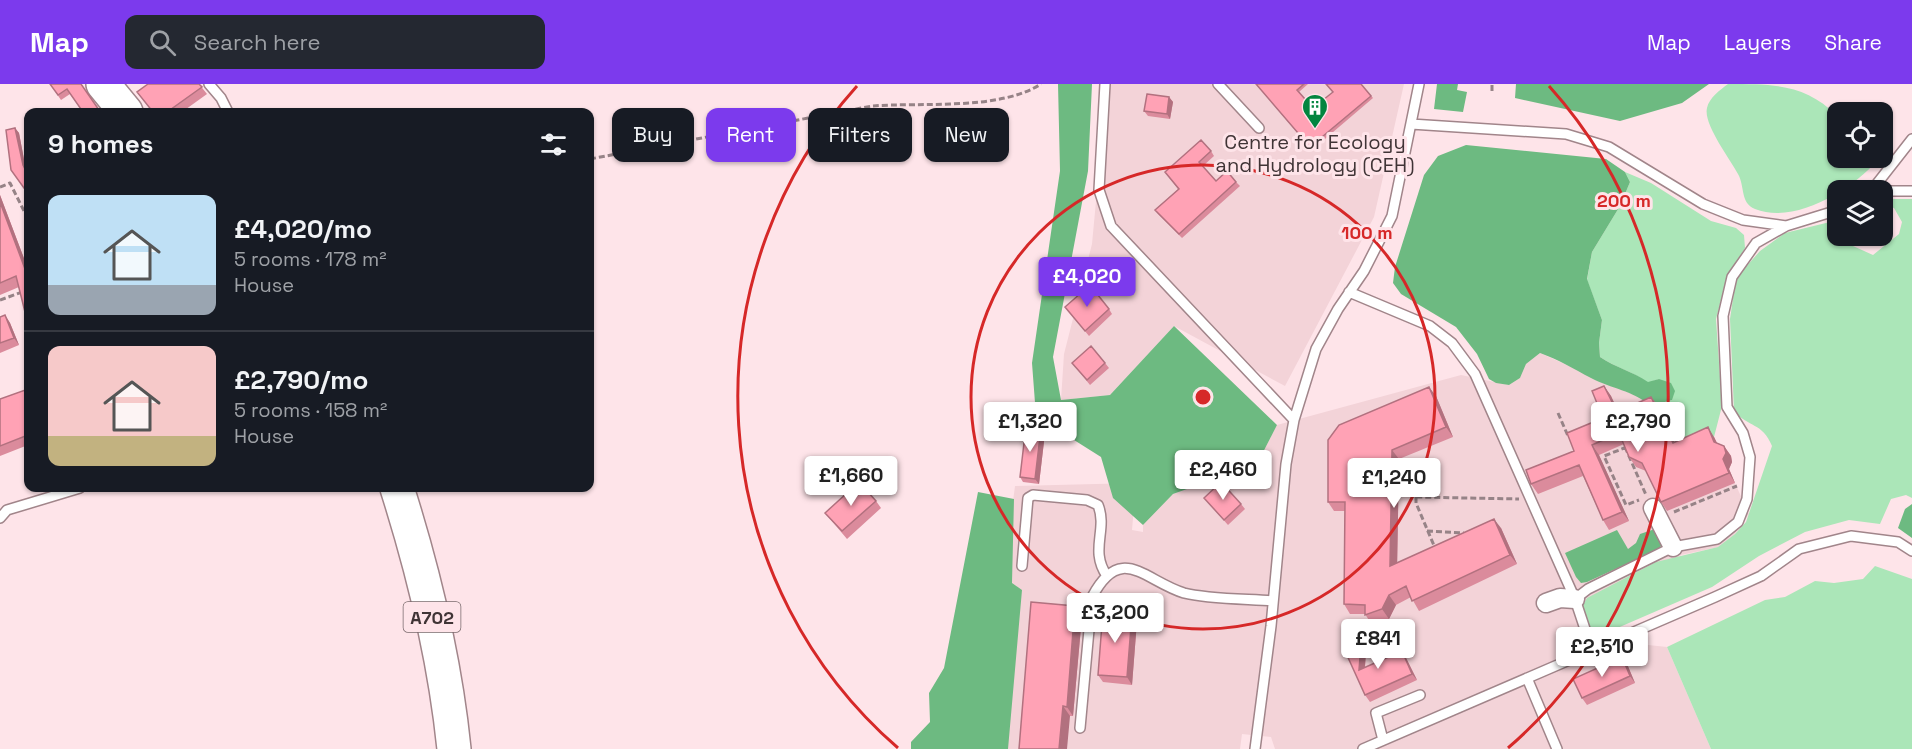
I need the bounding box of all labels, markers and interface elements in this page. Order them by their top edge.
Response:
search box [125,15,545,69]
text: Map [30,24,89,60]
icon: search [146,26,179,59]
text: Search here [194,28,321,56]
text: Map [1647,29,1691,56]
text: Layers [1724,29,1791,56]
text: Share [1824,29,1882,56]
building icon: Centre for Ecology and Hydrology (CEH) [1300,92,1330,130]
map controls [1827,102,1893,246]
button: locate [1827,102,1893,168]
chip: Buy [612,108,694,162]
chip: Rent [706,108,796,162]
chip: Filters [808,108,912,162]
chip: New [924,108,1009,162]
text: 9 homes [48,127,153,161]
icon: filters [537,128,570,161]
place label: Centre for Ecology and Hydrology (CEH) [1215,129,1415,178]
button: layers [1827,180,1893,246]
text: 200 m [1597,189,1651,212]
text: £4,020/mo [234,212,372,246]
icon: home [96,219,168,291]
text: 100 m [1341,221,1393,244]
text: 5 rooms · 178 m² [234,246,386,272]
pin: £4,020 [1038,257,1136,308]
text: £4,020 [1053,263,1121,289]
text: House [234,272,294,298]
text: £2,790/mo [234,363,368,397]
icon: home [96,370,168,442]
centre of rings [1193,387,1213,407]
text: 5 rooms · 158 m² [234,397,387,423]
pin: £1,320 [981,402,1079,453]
pin: £2,790 [1589,402,1687,453]
text: £1,320 [998,408,1062,434]
text: £2,790 [1605,408,1671,434]
text: House [234,423,294,449]
pin: £2,460 [1174,450,1272,501]
pin: £1,660 [802,456,900,507]
text: £2,460 [1189,456,1257,482]
pin: £1,240 [1345,458,1443,509]
text: £1,660 [818,462,884,488]
text: £1,240 [1362,464,1426,490]
pin: £3,200 [1066,593,1164,644]
text: £3,200 [1081,599,1149,625]
road number: A702 [404,602,460,632]
pin: £841 [1342,619,1414,670]
text: £841 [1355,625,1401,651]
pin: £2,510 [1553,627,1651,678]
text: £2,510 [1570,633,1634,659]

